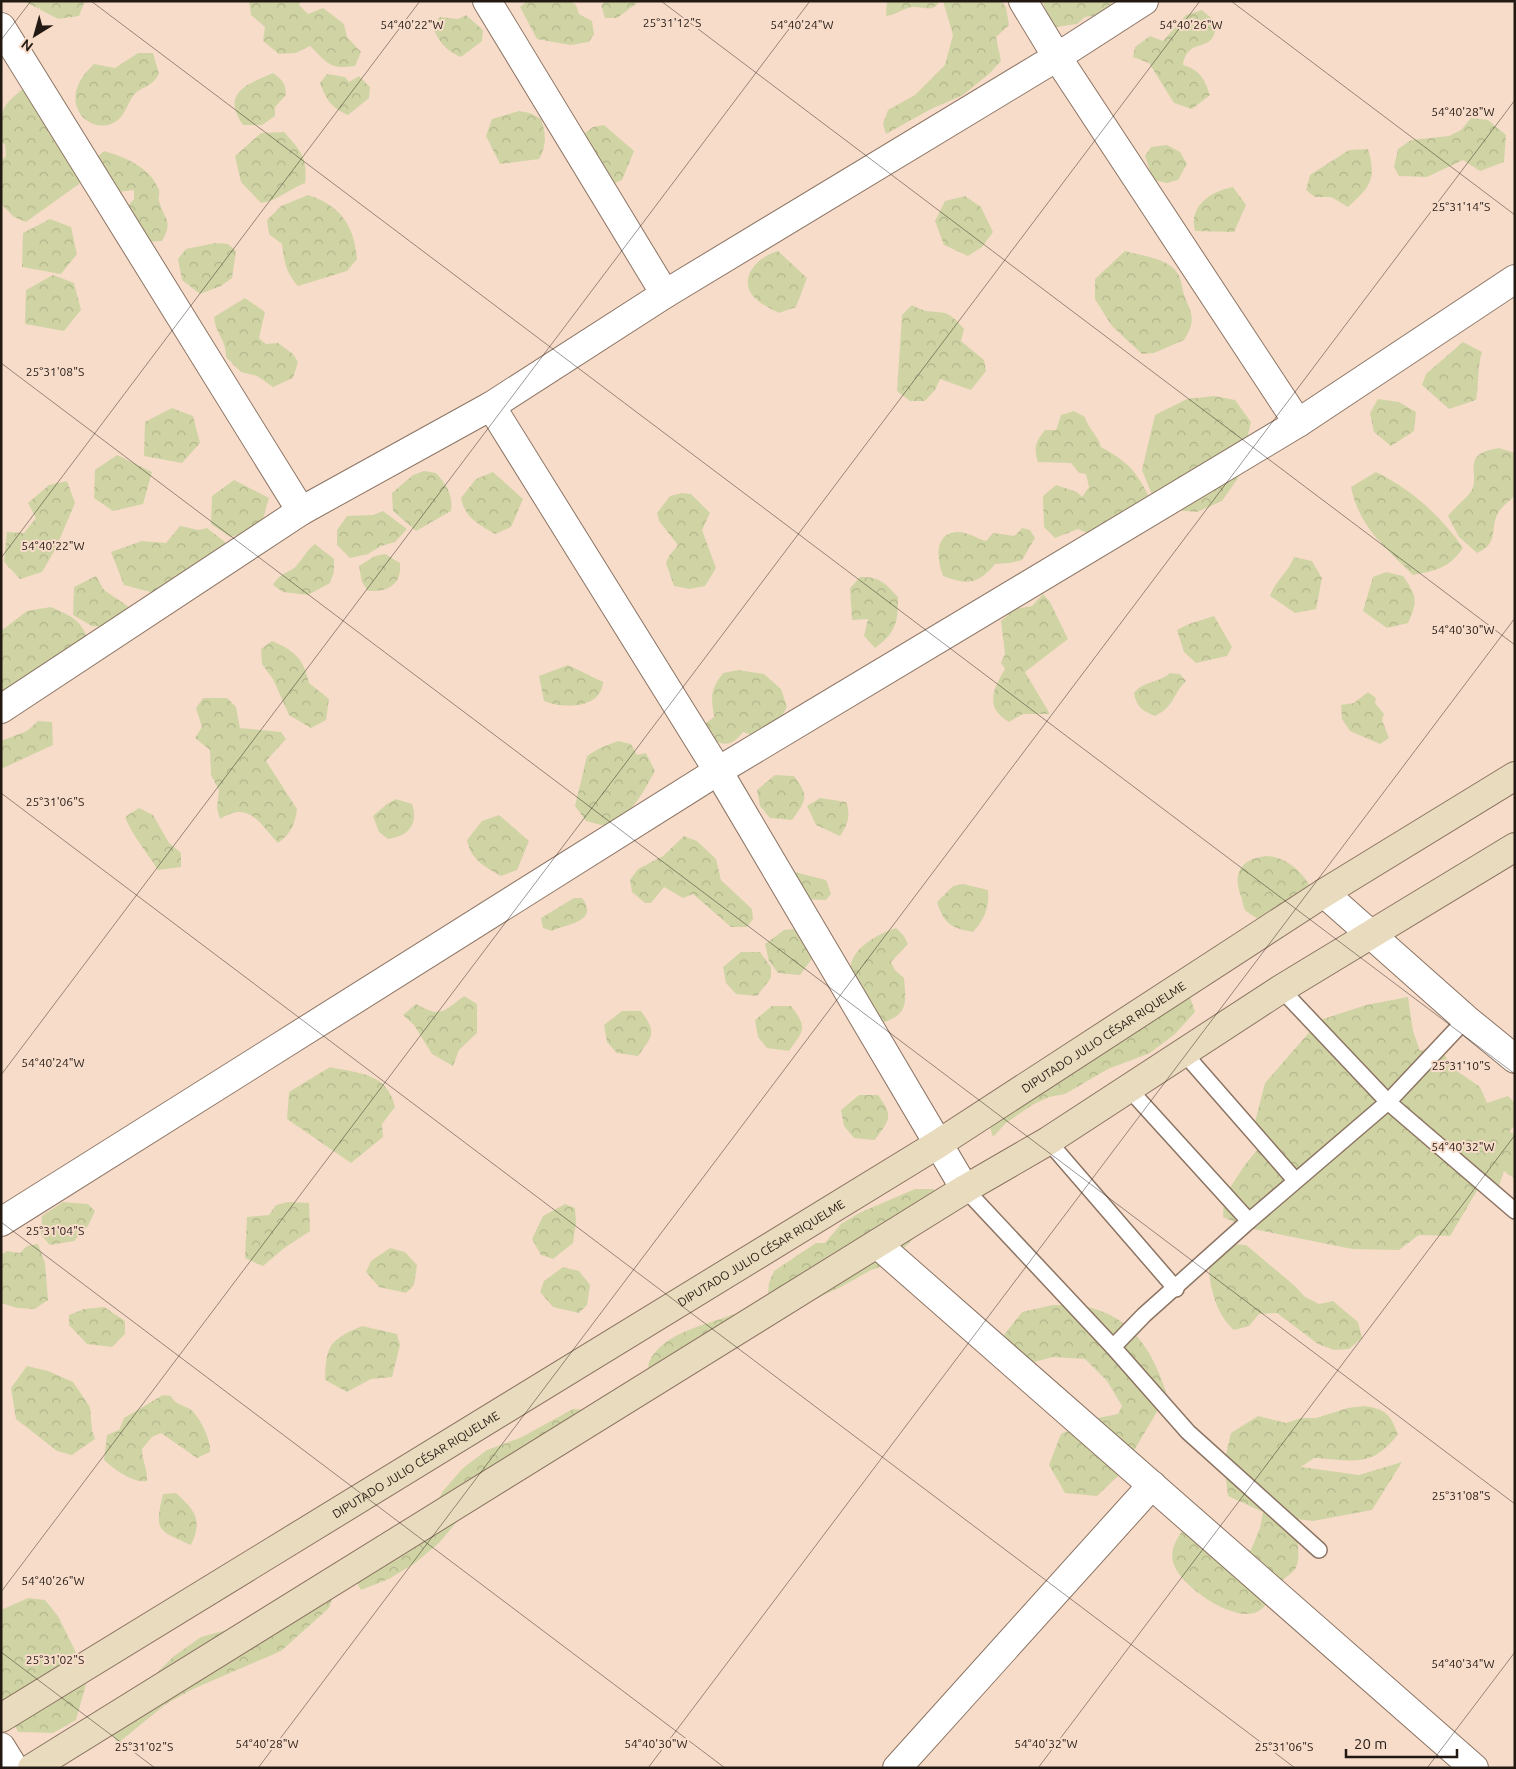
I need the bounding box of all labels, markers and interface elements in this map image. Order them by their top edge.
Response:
north arrow [10,10,60,60]
text: 25°31'12"S [643,16,701,29]
text: 54°40'22"W [380,18,444,31]
text: 54°40'24"W [770,18,834,31]
text: 54°40'26"W [1159,18,1223,31]
text: N [18,36,36,55]
text: 54°40'28"W [1431,105,1495,118]
text: 25°31'14"S [1432,200,1490,213]
text: 25°31'08"S [26,365,84,378]
text: 54°40'22"W [21,539,85,552]
text: 54°40'30"W [1431,623,1495,636]
text: 25°31'06"S [26,795,84,808]
street label: DIPUTADO JULIO CÉSAR RIQUELME [1019,978,1188,1095]
text: 54°40'24"W [21,1056,85,1069]
text: 25°31'10"S [1432,1059,1490,1072]
text: 54°40'32"W [1431,1140,1495,1153]
street label: DIPUTADO JULIO CÉSAR RIQUELME [675,1196,847,1309]
text: 25°31'04"S [26,1224,84,1237]
street label: DIPUTADO JULIO CÉSAR RIQUELME [330,1408,501,1520]
text: 25°31'08"S [1432,1489,1490,1502]
text: 54°40'26"W [21,1574,85,1587]
text: 25°31'02"S [26,1653,84,1666]
text: 54°40'34"W [1431,1657,1495,1670]
scale bar [1346,1726,1457,1758]
text: 20 m [1354,1735,1387,1752]
text: 54°40'28"W [235,1737,299,1750]
text: 54°40'30"W [624,1737,688,1750]
text: 54°40'32"W [1014,1737,1078,1750]
text: 25°31'02"S [115,1740,173,1753]
text: 25°31'06"S [1255,1740,1313,1753]

